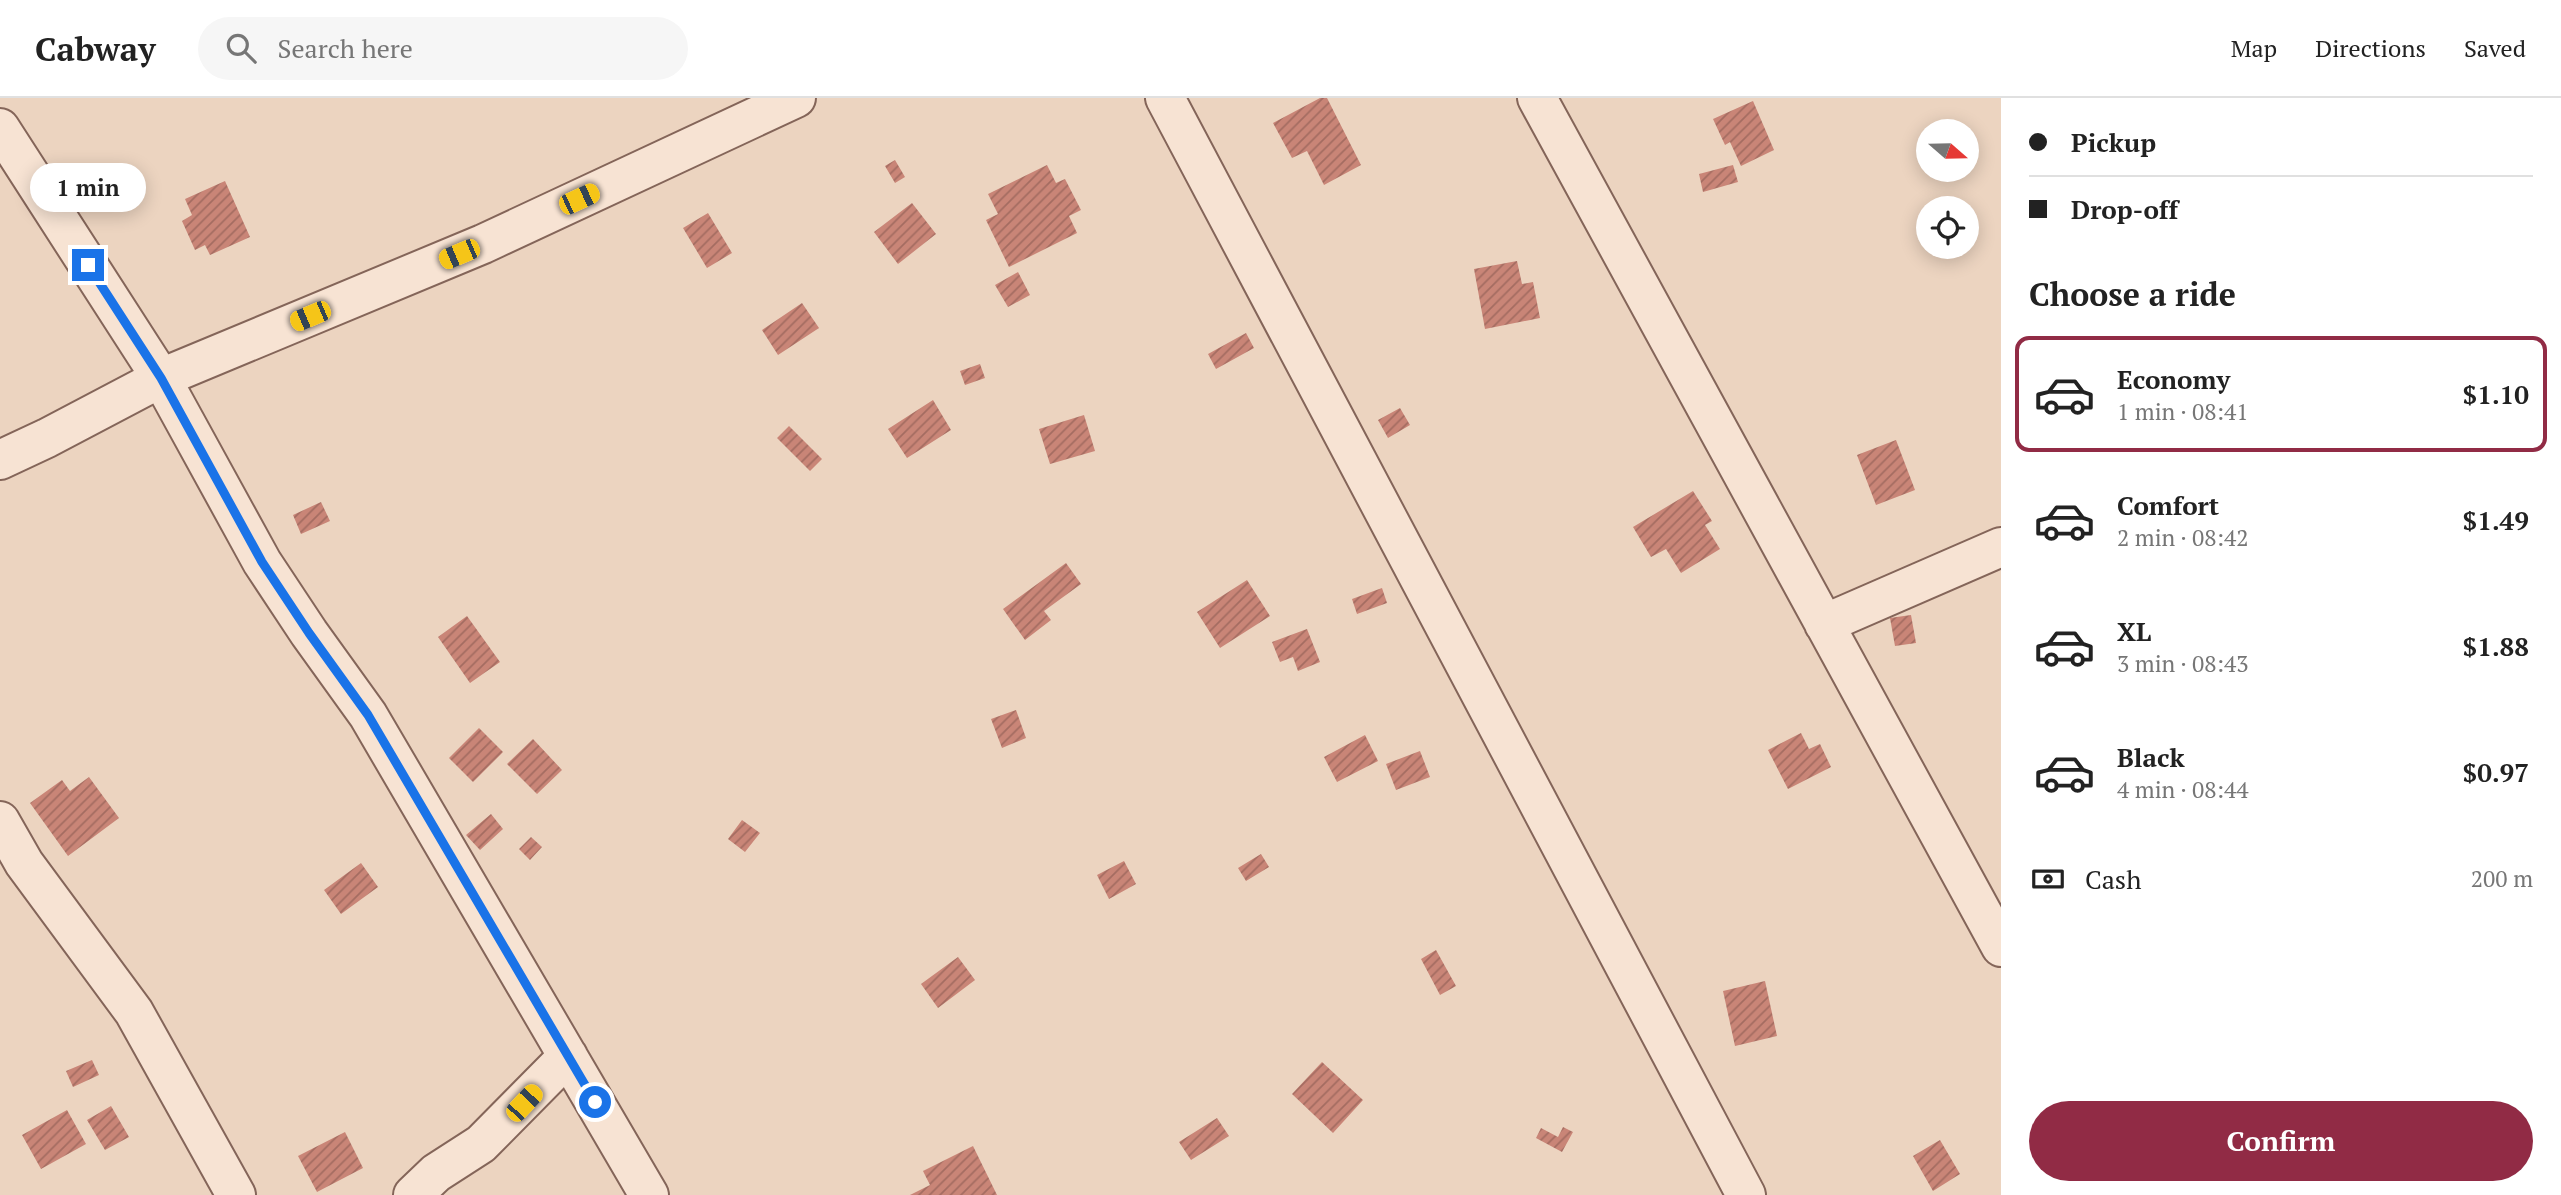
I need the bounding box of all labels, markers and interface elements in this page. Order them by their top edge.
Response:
search box [198,17,688,80]
text: Cabway [35,27,156,70]
icon: search [222,29,260,67]
text: Search here [278,31,413,65]
text: Map [2231,32,2277,64]
text: Directions [2315,32,2426,64]
text: Saved [2464,32,2526,64]
north arrow [1916,119,1979,182]
map controls [1916,119,1979,259]
text: Pickup [2071,125,2156,159]
callout: 1 min [30,164,146,212]
text: 1 min [57,172,119,203]
car [556,181,603,217]
text: Drop-off [2071,192,2178,226]
button: locate [1916,196,1979,259]
car [436,236,483,272]
route end [72,249,104,281]
text: Choose a ride [2029,273,2236,315]
car [287,298,334,334]
text: Economy [2117,362,2230,396]
icon: car [2033,363,2096,426]
text: $1.10 [2463,377,2529,411]
text: 1 min · 08:41 [2117,396,2249,427]
text: Comfort [2117,488,2219,522]
icon: car [2033,489,2096,552]
text: $1.49 [2463,503,2529,537]
text: 2 min · 08:42 [2117,522,2249,553]
text: XL [2117,614,2151,648]
icon: car [2033,615,2096,678]
text: $1.88 [2463,629,2529,663]
text: 3 min · 08:43 [2117,648,2249,679]
text: Black [2117,740,2185,774]
icon: car [2033,741,2096,804]
text: $0.97 [2463,755,2529,789]
text: 4 min · 08:44 [2117,774,2249,805]
icon: cash [2029,860,2067,898]
text: Cash [2085,862,2141,896]
text: 200 m [2471,863,2533,894]
car [502,1080,547,1126]
route start [579,1086,611,1118]
button: Confirm [2029,1101,2533,1181]

